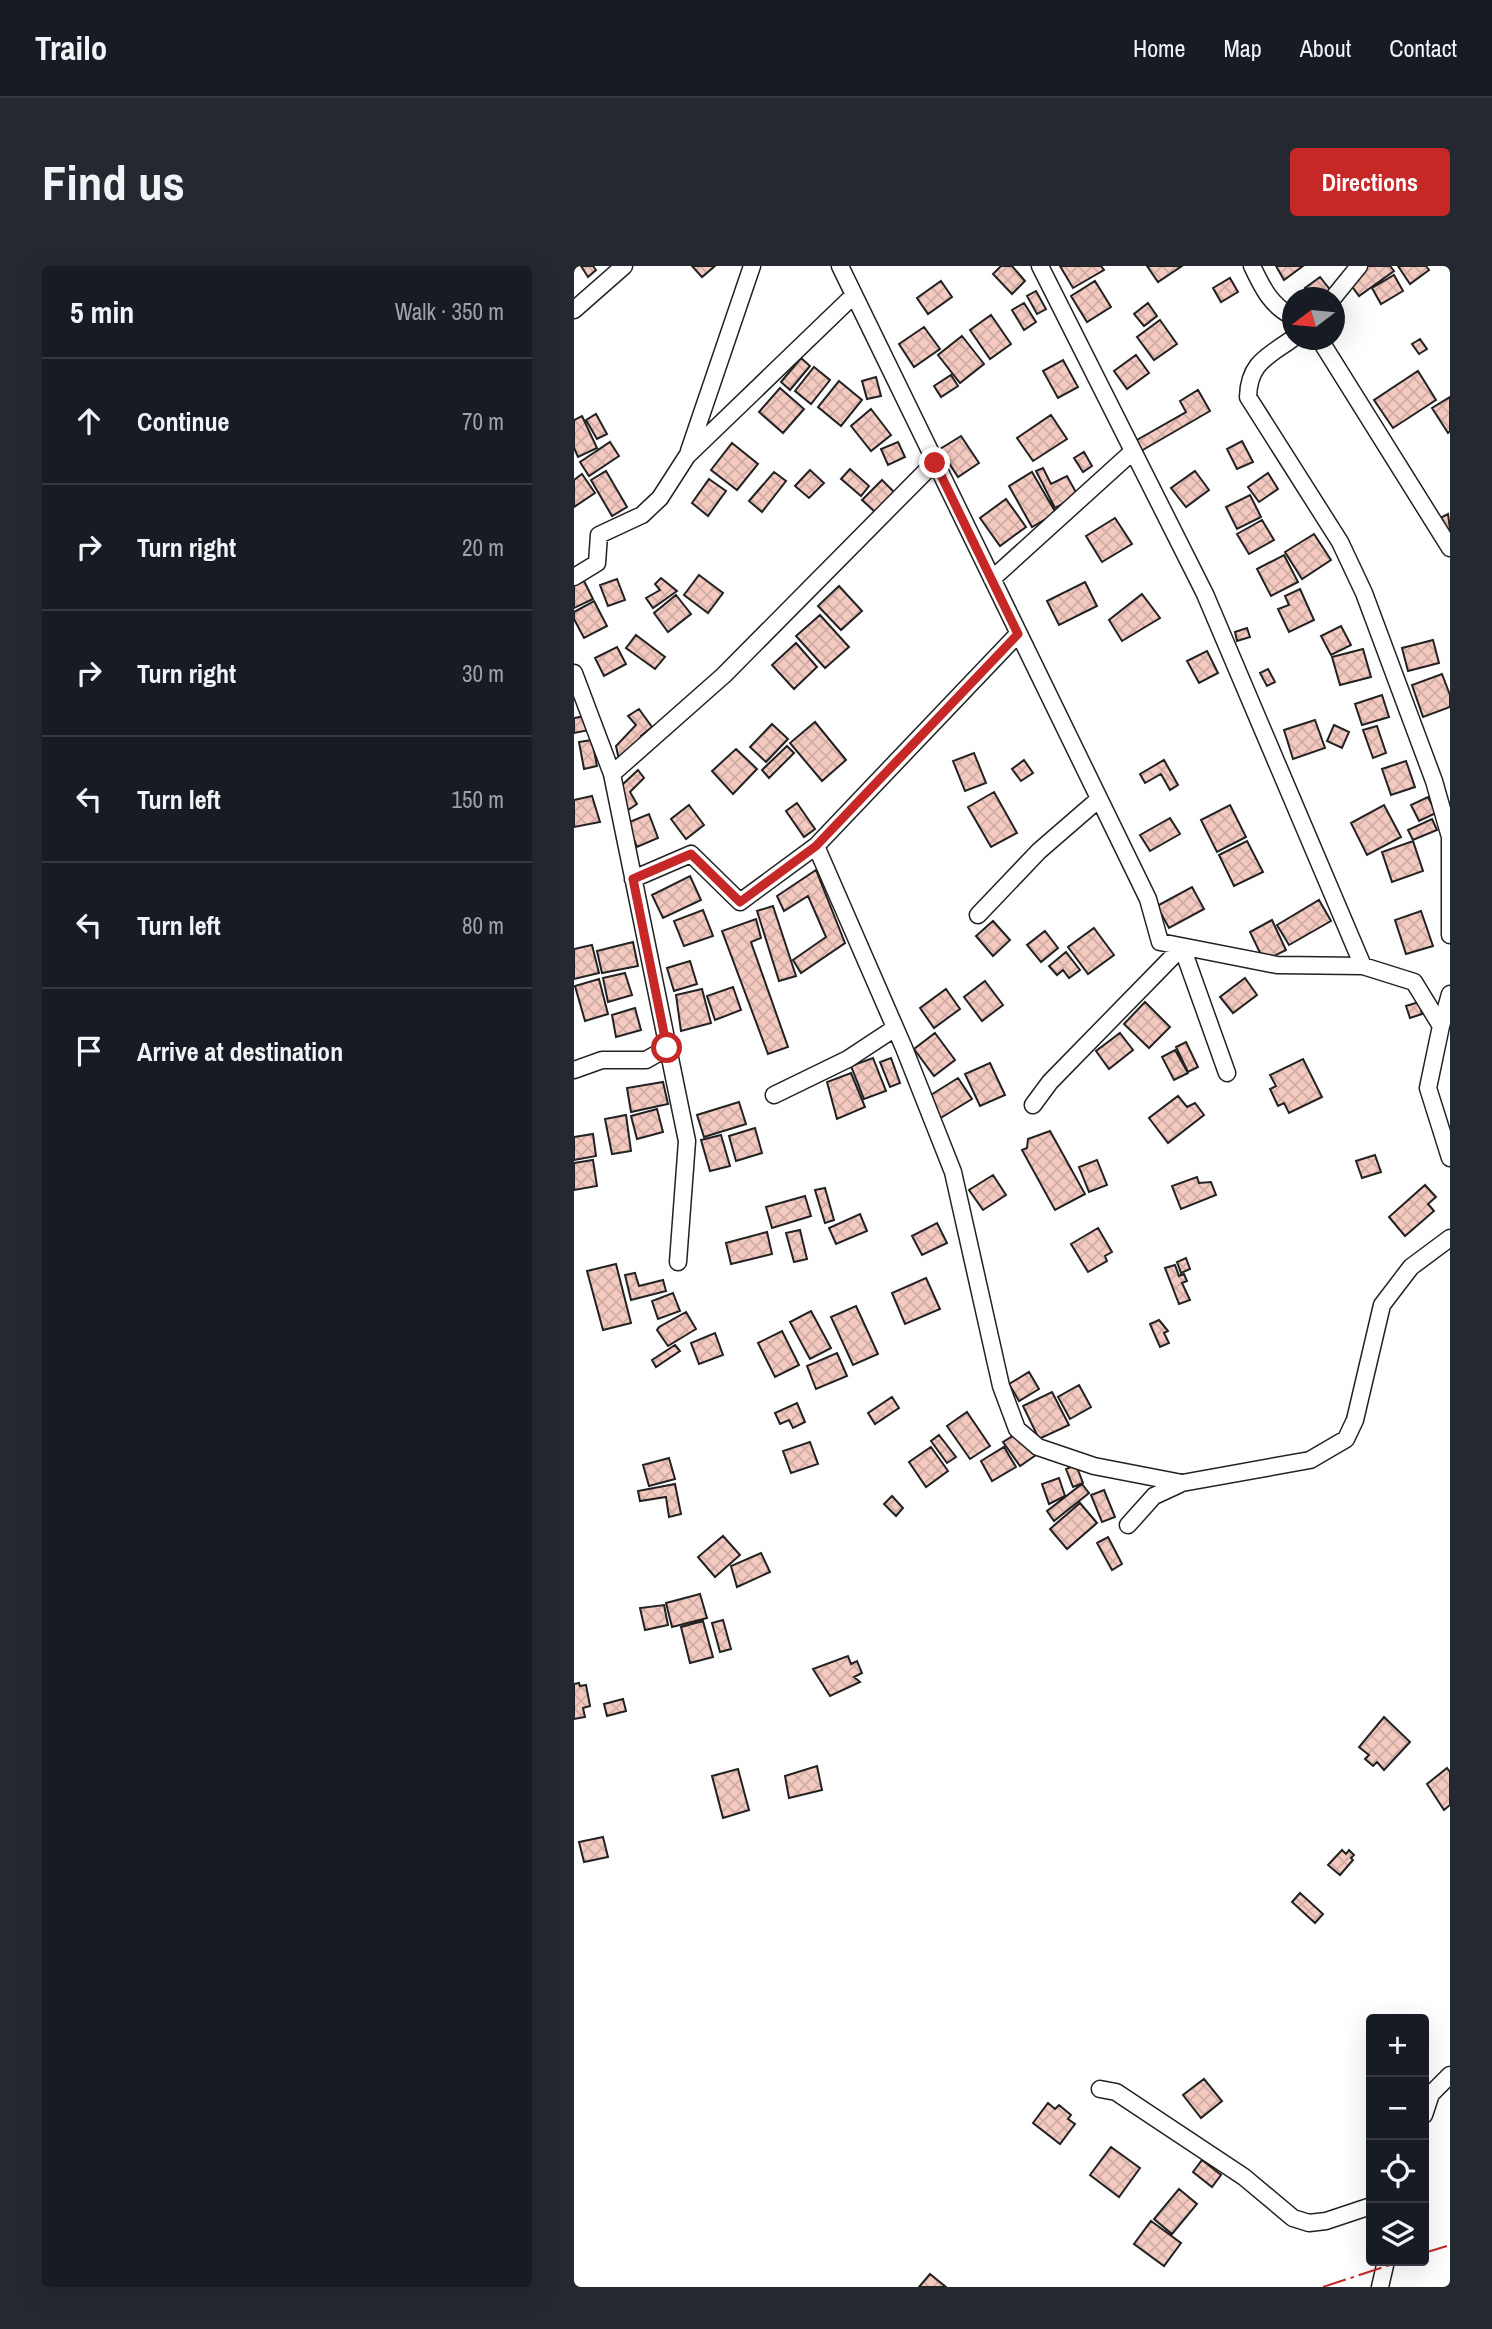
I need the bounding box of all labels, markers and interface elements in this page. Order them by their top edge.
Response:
text: Trailo [35,26,107,70]
text: Home [1133,32,1185,64]
text: Map [1223,32,1262,64]
text: About [1300,32,1351,64]
text: Contact [1389,32,1457,64]
button: Directions [1290,148,1450,216]
text: Find us [42,149,185,215]
north arrow [1282,287,1345,350]
text: 5 min [70,292,134,332]
text: Walk · 350 m [395,296,504,327]
icon: ahead [70,402,108,440]
text: Continue [137,404,229,439]
text: 70 m [462,406,504,437]
route end [919,447,950,478]
icon: right [70,528,108,566]
text: Turn right [137,530,236,565]
text: 20 m [462,532,504,563]
icon: right [70,654,108,692]
text: Turn right [137,656,236,691]
text: 30 m [462,658,504,689]
icon: left [70,780,108,818]
text: Turn left [137,782,221,817]
text: 150 m [452,784,504,815]
icon: left [70,906,108,944]
text: Turn left [137,908,221,943]
text: 80 m [462,910,504,941]
icon: arrive [70,1032,108,1070]
route start [651,1032,682,1063]
text: Arrive at destination [137,1034,343,1069]
map controls [1366,2014,1429,2266]
button: + [1366,2014,1429,2077]
button: − [1366,2077,1429,2140]
button: locate [1366,2140,1429,2203]
button: layers [1366,2203,1429,2266]

